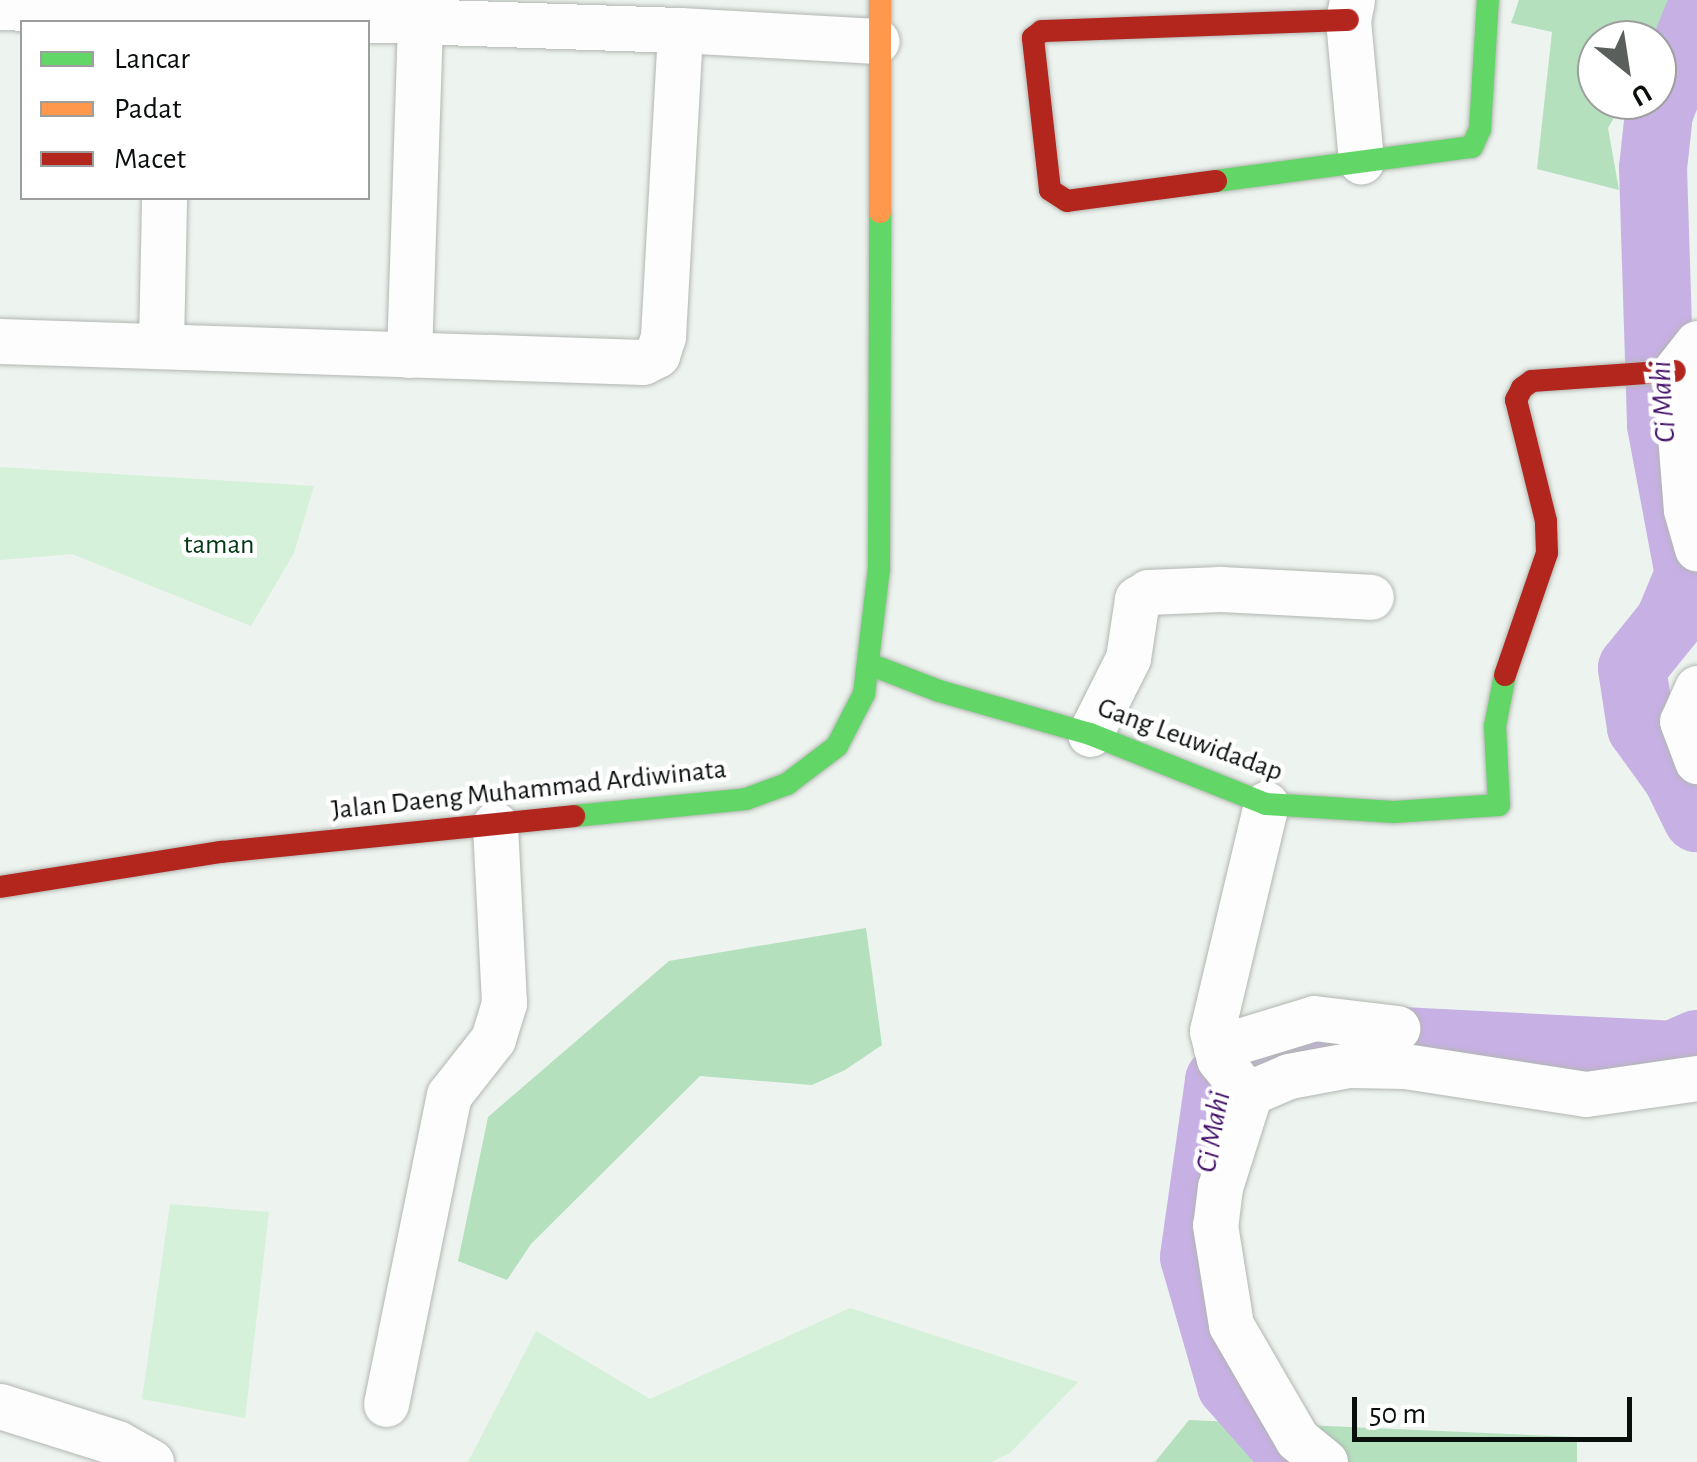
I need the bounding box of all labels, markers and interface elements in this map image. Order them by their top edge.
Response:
legend [20,20,370,200]
north arrow [1577,20,1677,120]
text: Lancar [114,44,190,74]
text: U [1626,78,1656,111]
text: Padat [114,94,182,124]
text: Macet [114,144,186,174]
water label: Ci Mahi [1642,360,1684,444]
park label: taman [183,528,255,562]
street label: Gang Leuwidadap [1093,691,1287,789]
street label: Jalan Daeng Muhammad Ardiwinata [330,753,728,827]
water label: Ci Mahi [1188,1089,1238,1175]
scale bar [1357,1377,1637,1439]
text: 50 m [1369,1399,1426,1429]

